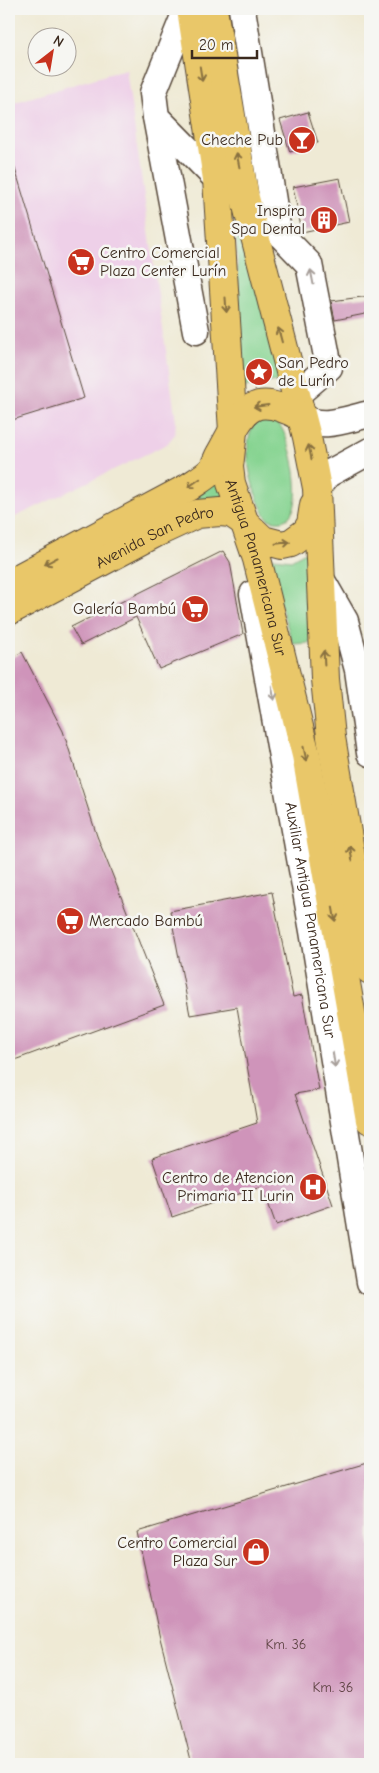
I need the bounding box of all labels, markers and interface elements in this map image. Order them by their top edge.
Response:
north arrow [28,28,78,78]
scale bar [192,28,256,60]
text: N [50,32,67,51]
text: 20 m [199,36,233,54]
one-way arrow [196,66,206,82]
bar icon: Cheche Pub [287,125,317,155]
place label: Cheche Pub [201,131,283,149]
one-way arrow [233,152,242,168]
place label: Inspira Spa Dental [231,202,305,238]
building icon: Inspira Spa Dental [309,205,339,235]
place label: Centro Comercial Plaza Center Lurín [100,244,226,280]
supermarket icon: Centro Comercial Plaza Center Lurín [66,247,96,277]
one-way arrow [307,269,316,285]
one-way arrow [221,297,230,313]
one-way arrow [275,327,285,343]
place label: San Pedro de Lurín [278,354,349,390]
place icon: San Pedro de Lurín [244,357,274,387]
one-way arrow [254,401,270,411]
one-way arrow [305,444,314,460]
street label: Antigua Panamericana Sur [221,477,290,658]
one-way arrow [187,478,201,488]
street label: Avenida San Pedro [93,504,215,572]
one-way arrow [275,539,291,548]
one-way arrow [45,556,59,566]
supermarket icon: Galería Bambú [180,594,210,624]
place label: Galería Bambú [73,600,176,618]
one-way arrow [319,650,328,666]
one-way arrow [268,685,278,701]
one-way arrow [301,746,311,762]
street label: Auxiliar Antigua Panamericana Sur [281,800,339,1040]
one-way arrow [345,846,355,862]
supermarket icon: Mercado Bambú [55,906,85,936]
one-way arrow [330,906,339,922]
place label: Mercado Bambú [89,912,203,930]
one-way arrow [330,1052,340,1068]
place label: Centro de Atencion Primaria II Lurin [162,1169,294,1205]
hospital icon: Centro de Atencion Primaria II Lurin [298,1172,328,1202]
place label: Centro Comercial Plaza Sur [117,1534,238,1570]
shop icon: Centro Comercial Plaza Sur [241,1537,271,1567]
house number: Km. 36 [266,1636,306,1653]
house number: Km. 36 [313,1679,353,1696]

